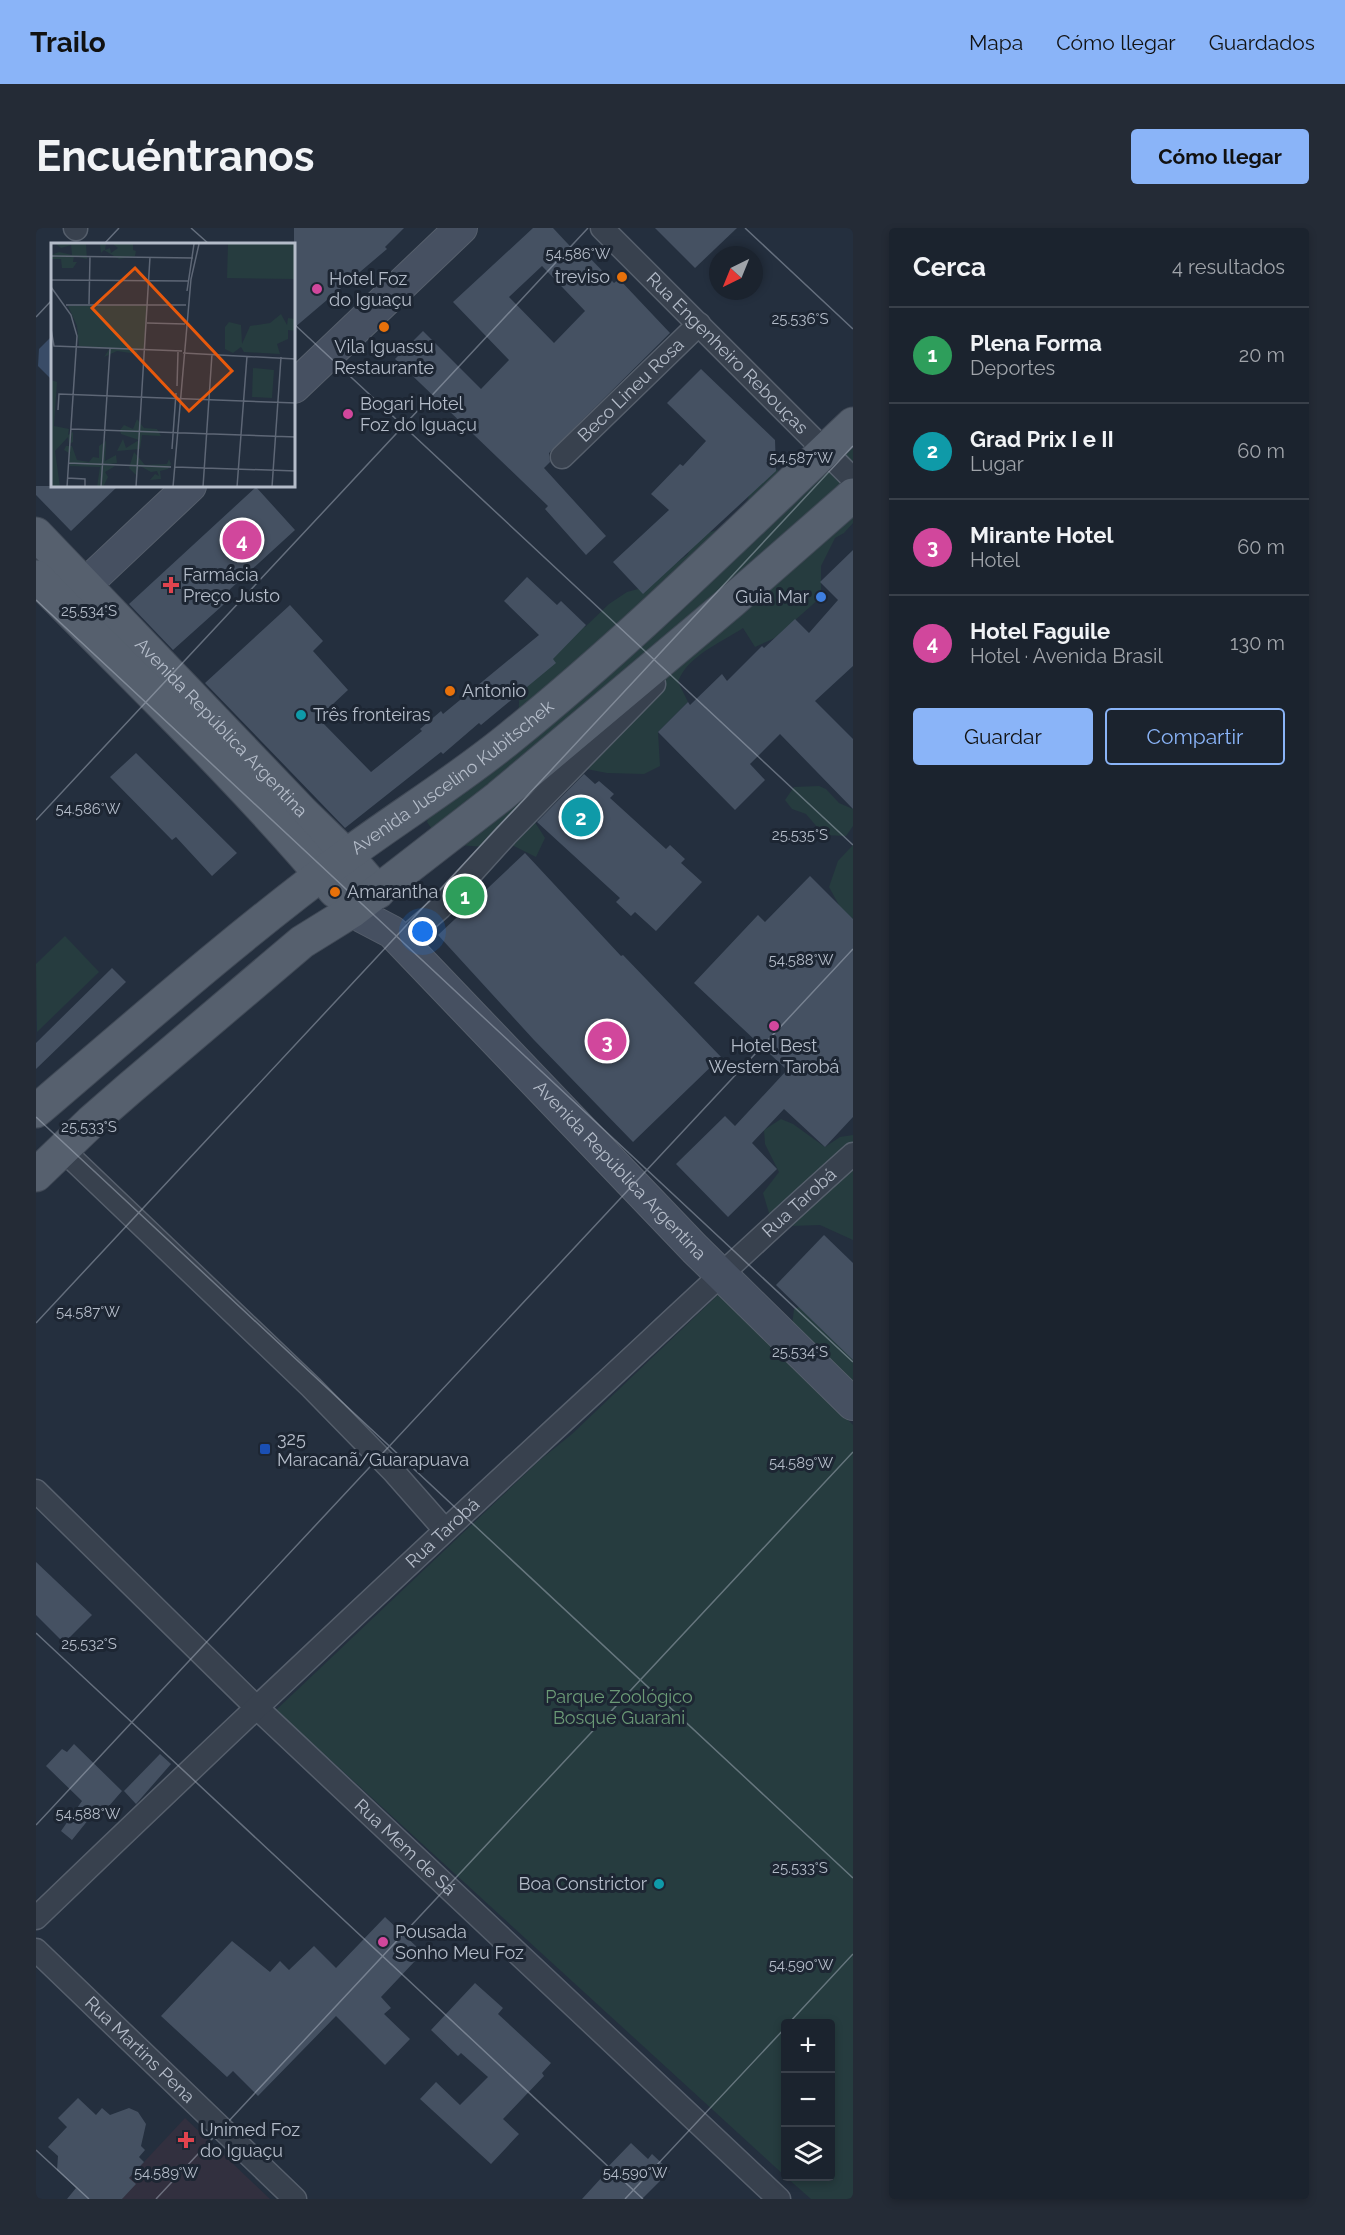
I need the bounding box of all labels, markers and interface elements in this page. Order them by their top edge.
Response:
text: Trailo [30,26,106,59]
text: Mapa [969,30,1023,55]
text: Cómo llegar [1056,30,1176,55]
text: Guardados [1209,30,1315,55]
button: Cómo llegar [1131,129,1309,184]
text: Encuéntranos [36,132,315,181]
inset map [51,243,296,488]
text: 54.586°W [546,245,611,263]
north arrow [709,246,763,300]
text: Cerca [913,252,986,282]
text: 4 resultados [1172,255,1285,279]
place label: treviso [555,266,610,287]
place label: Hotel Foz do Iguaçu [329,268,412,310]
street label: Rua Engenheiro Rebouças [642,268,813,438]
marker: treviso [615,270,629,284]
marker: Hotel Foz do Iguaçu [310,282,324,296]
text: 25.536°S [771,310,829,328]
marker: Vila Iguassu Restaurante [377,320,391,334]
text: Plena Forma [970,330,1102,356]
street label: Beco Lineu Rosa [573,334,688,446]
place label: Vila Iguassu Restaurante [334,336,435,378]
text: 1 [928,343,937,367]
text: 20 m [1239,343,1285,367]
text: Deportes [970,356,1055,380]
place label: Bogari Hotel Foz do Iguaçu [360,393,477,435]
marker: Bogari Hotel Foz do Iguaçu [341,407,355,421]
text: Grad Prix I e II [970,426,1114,452]
text: 2 [927,439,938,463]
text: 60 m [1237,439,1285,463]
text: 54.587°W [769,449,833,467]
text: Lugar [970,452,1024,476]
pin: 4 [222,518,262,562]
text: Mirante Hotel [970,522,1114,548]
text: 3 [927,535,938,559]
text: 60 m [1237,535,1285,559]
text: Hotel [970,548,1020,572]
place label: Farmácia Preço Justo [183,564,280,606]
marker: Farmácia Preço Justo [164,578,178,592]
place label: Guia Mar [735,586,810,607]
marker: Guia Mar [814,590,828,604]
text: 25.534°S [61,602,117,620]
text: Hotel Faguile [970,618,1110,644]
text: 4 [927,631,938,655]
text: 130 m [1230,631,1285,655]
street label: Avenida República Argentina [131,633,312,821]
text: Hotel · Avenida Brasil [970,644,1163,668]
place label: Antonio [462,680,527,701]
marker: Antonio [443,684,457,698]
street label: Avenida Juscelino Kubitschek [347,695,558,858]
place label: Três fronteiras [313,704,431,725]
marker: Três fronteiras [294,708,308,722]
button: Guardar [913,708,1093,765]
button: Compartir [1105,708,1285,765]
pin: 2 [562,794,600,840]
text: 54.586°W [56,800,121,818]
text: 25.535°S [772,826,828,844]
pin: 1 [446,874,484,918]
place label: Amarantha [347,881,438,902]
marker: Amarantha [328,885,342,899]
your location [408,917,437,946]
text: 54.588°W [769,951,834,969]
pin: 3 [588,1018,626,1064]
marker: Hotel Best Western Tarobá [767,1019,781,1033]
place label: Hotel Best Western Tarobá [709,1035,839,1077]
street label: Avenida República Argentina [530,1076,711,1264]
text: 25.533°S [61,1118,117,1136]
street label: Rua Tarobá [757,1163,840,1241]
text: 54.587°W [56,1303,120,1321]
text: 25.534°S [772,1343,828,1361]
place label: 325 Maracanã/Guarapuava [277,1428,469,1470]
marker: 325 Maracanã/Guarapuava [258,1442,272,1456]
text: 54.589°W [769,1454,833,1472]
street label: Rua Tarobá [401,1493,483,1572]
text: 25.532°S [61,1635,117,1653]
park label: Parque Zoológico Bosque Guarani [545,1686,693,1728]
street label: Rua Mem de Sá [350,1794,460,1899]
text: 54.588°W [56,1805,121,1823]
text: 25.533°S [772,1859,828,1877]
place label: Boa Constrictor [519,1873,648,1894]
marker: Boa Constrictor [652,1877,666,1891]
place label: Pousada Sonho Meu Foz [395,1921,524,1963]
marker: Pousada Sonho Meu Foz [376,1935,390,1949]
text: 54.590°W [769,1956,834,1974]
street label: Rua Martins Pena [81,1992,199,2107]
map controls [781,2019,835,2181]
button: + [781,2019,835,2073]
button: − [781,2073,835,2127]
place label: Unimed Foz do Iguaçu [200,2119,300,2161]
button: layers [781,2127,835,2181]
marker: Unimed Foz do Iguaçu [177,2131,195,2149]
text: 54.589°W [134,2164,198,2182]
text: 54.590°W [603,2164,668,2182]

